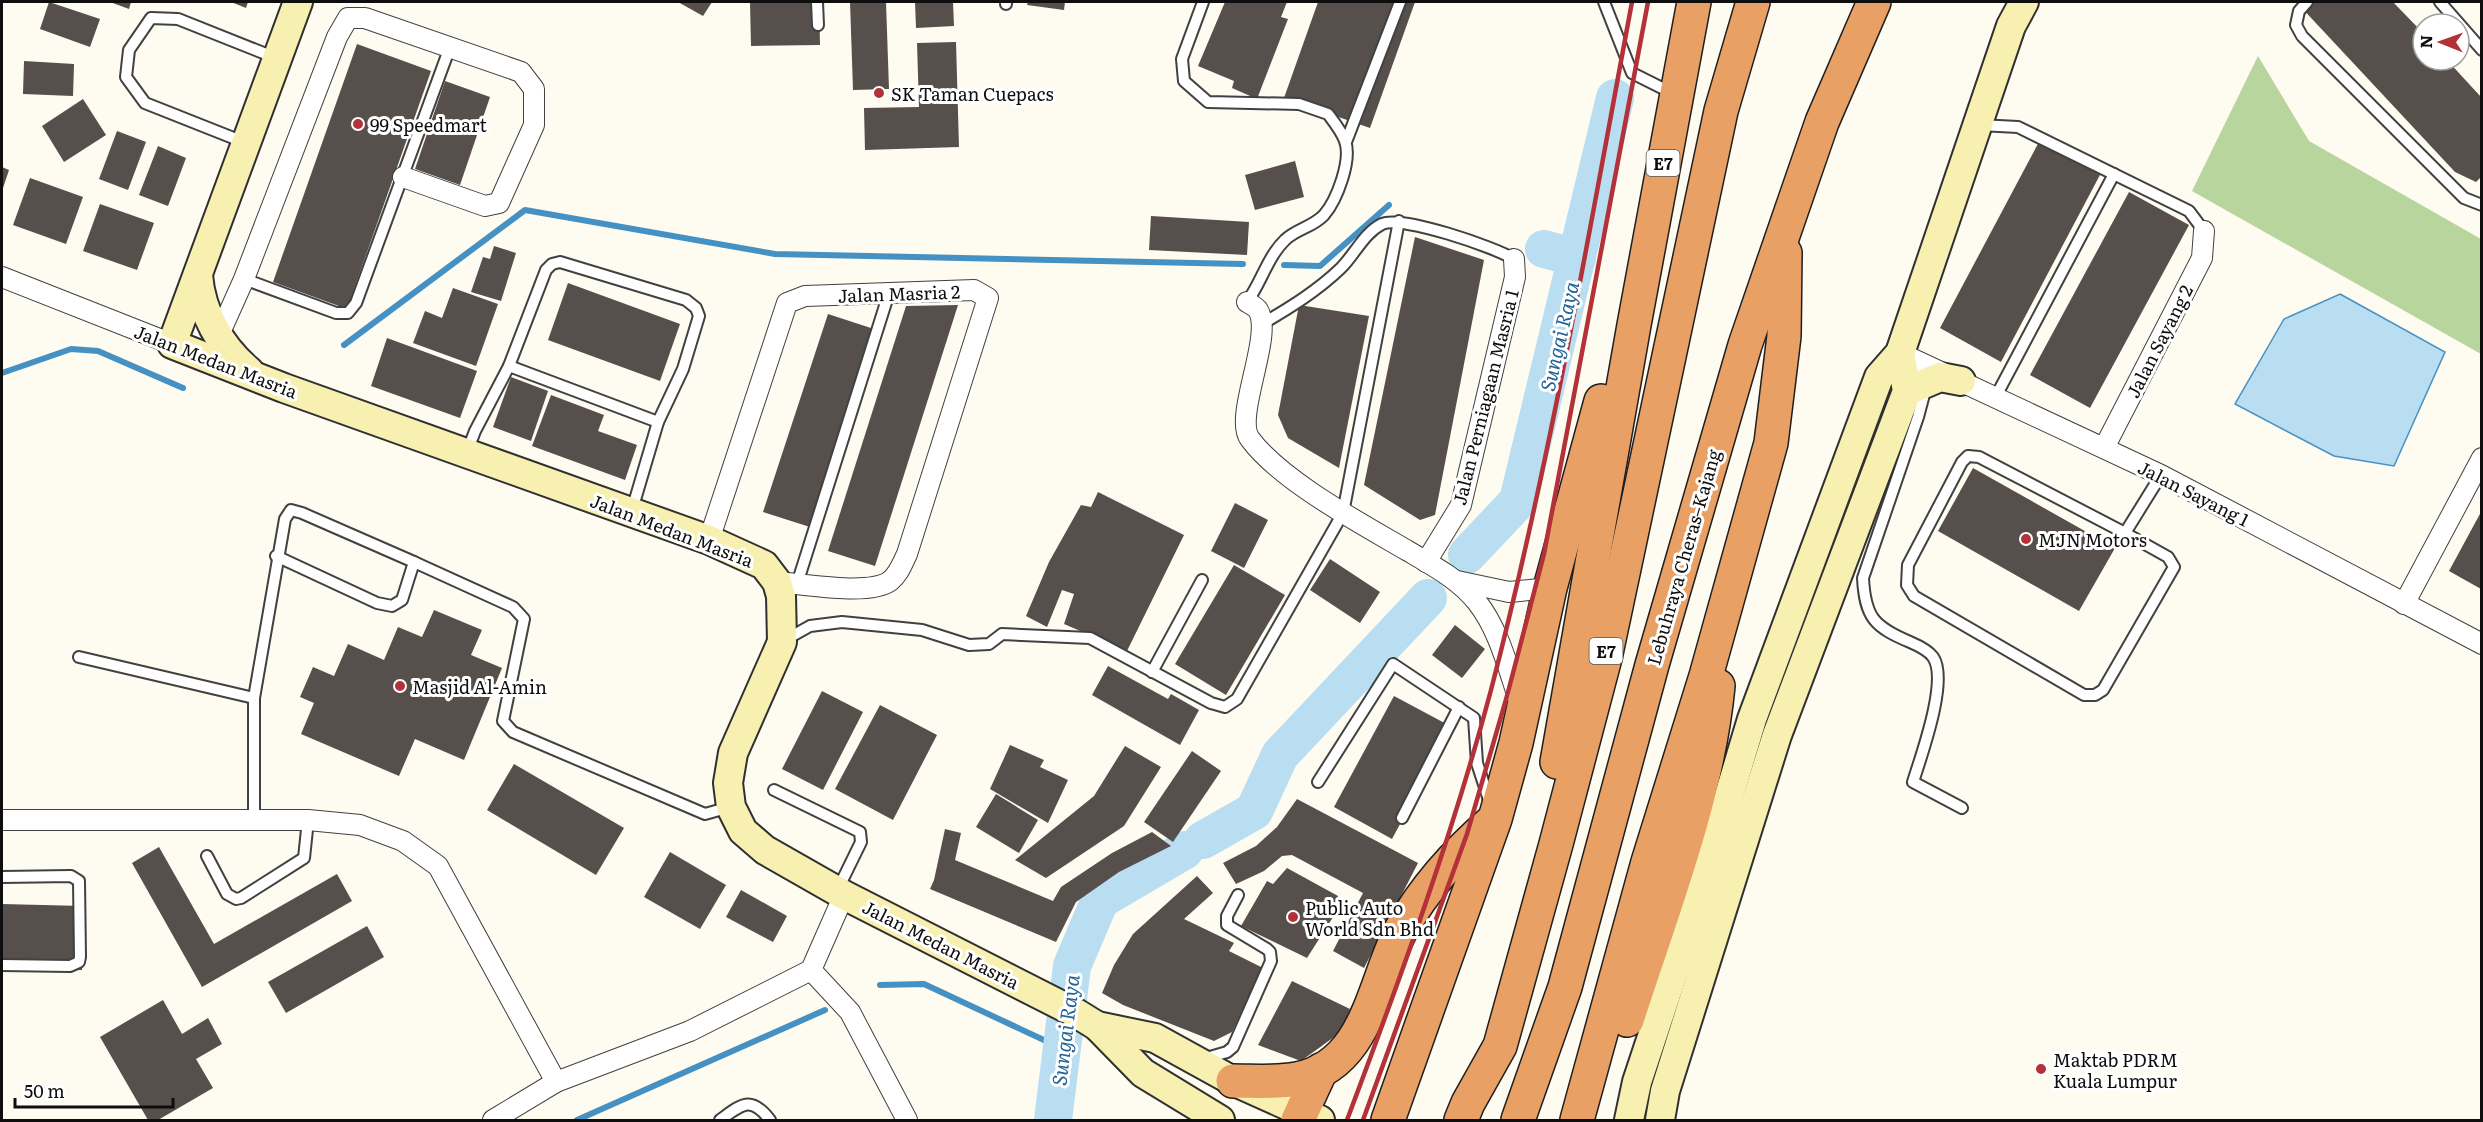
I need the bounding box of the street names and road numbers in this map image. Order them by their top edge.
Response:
road number: E7 [1646,150,1680,176]
street label: Jalan Masria 2 [837,277,961,309]
street label: Jalan Sayang 2 [2119,280,2199,402]
street label: Jalan Perniagaan Masria 1 [1445,286,1525,508]
street label: Jalan Medan Masria [131,317,302,405]
street label: Lebuhraya Cheras–Kajang [1639,445,1727,668]
street label: Jalan Sayang 1 [2134,453,2254,533]
street label: Jalan Medan Masria [587,486,758,574]
road number: E7 [1590,638,1622,664]
street label: Jalan Medan Masria [858,893,1024,995]

